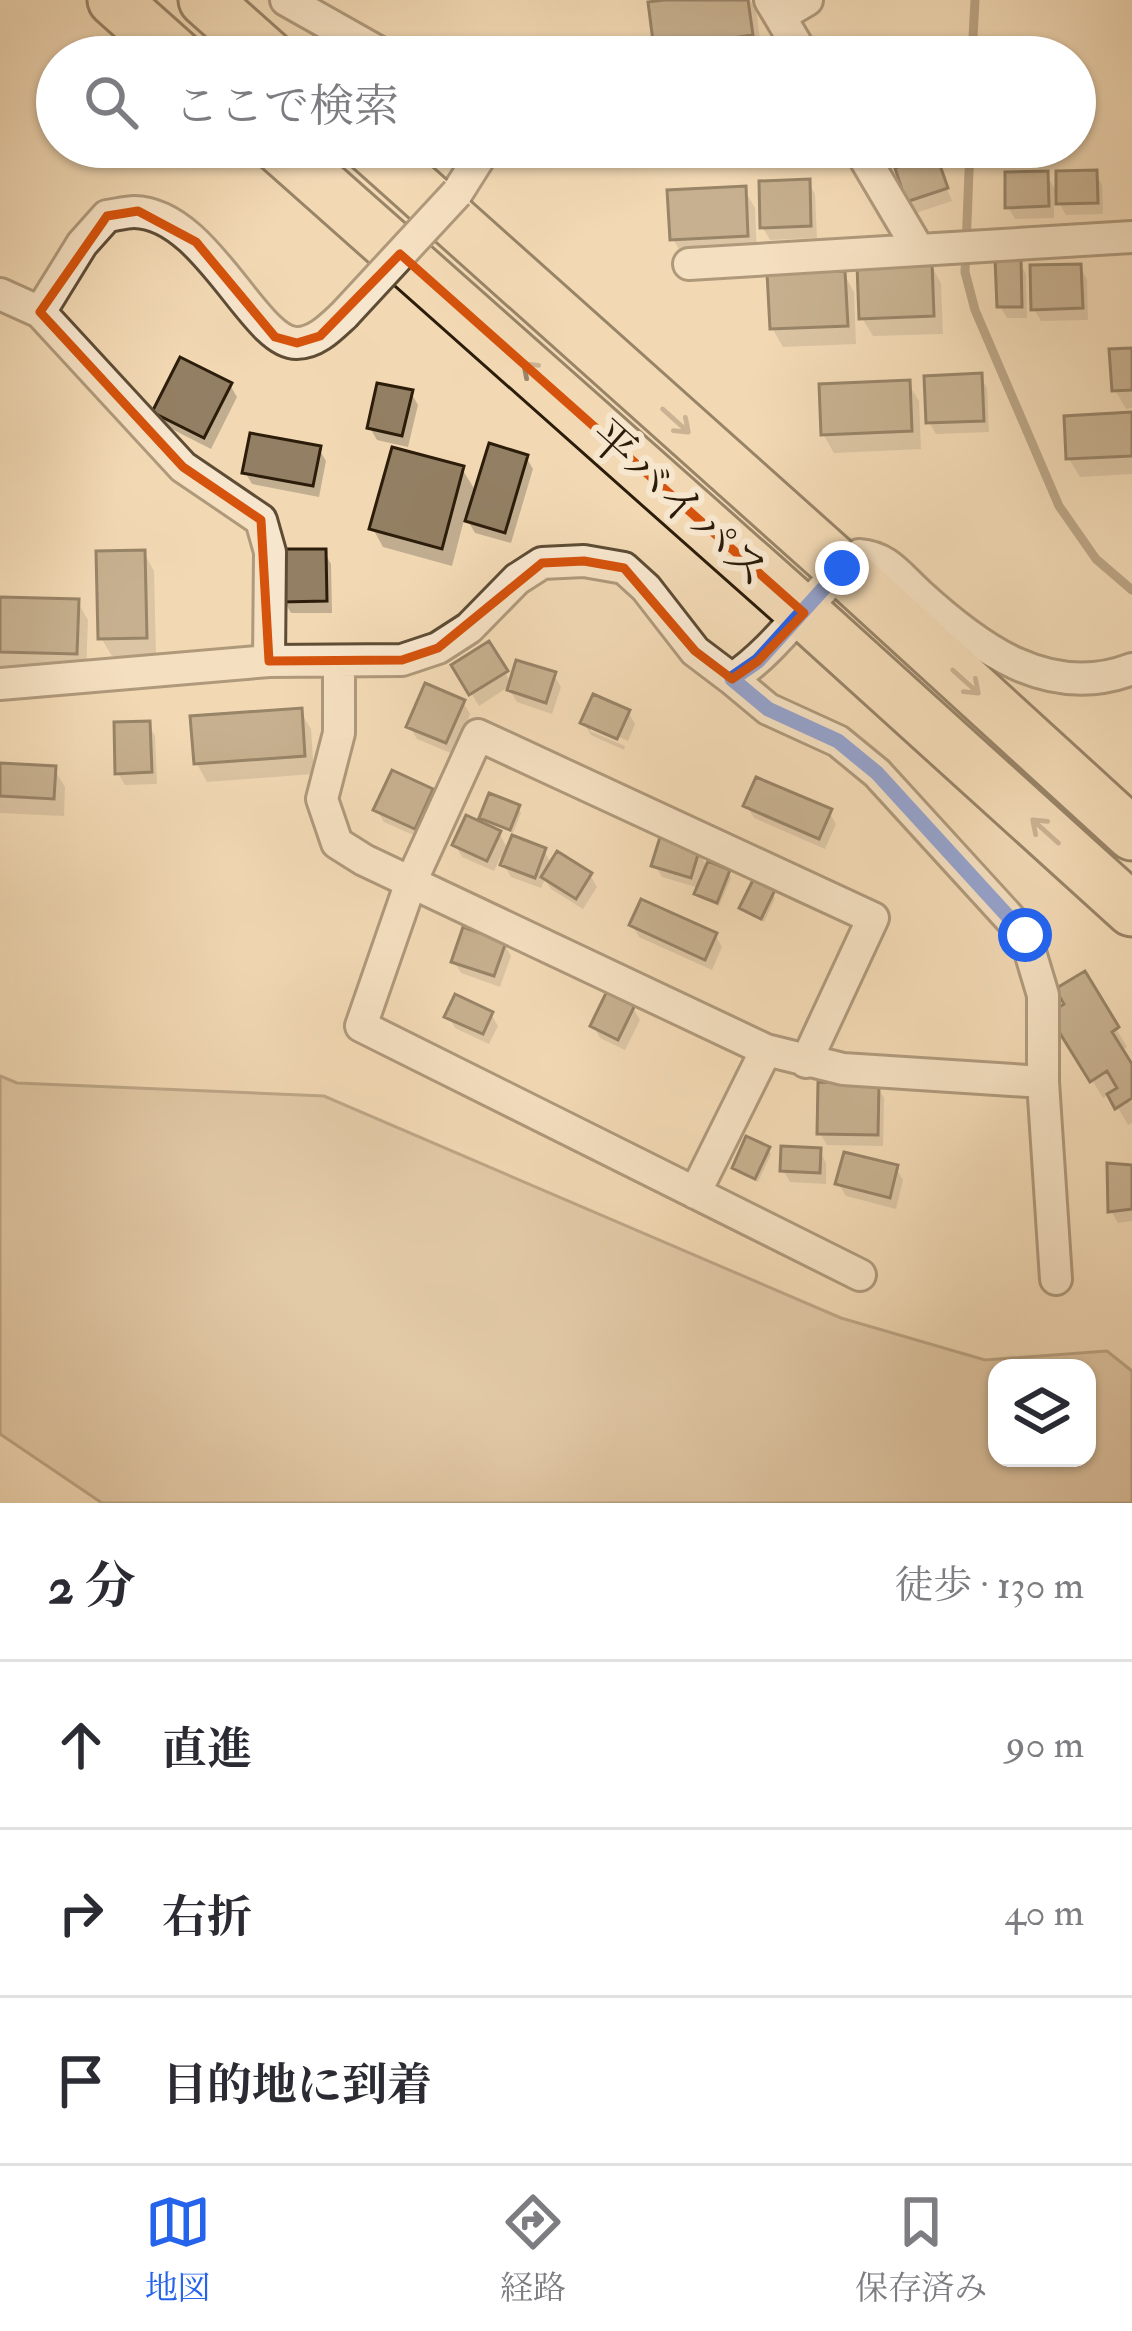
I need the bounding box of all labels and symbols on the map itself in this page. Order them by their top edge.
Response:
one-way arrow [521,362,552,389]
one-way arrow [661,407,691,434]
street label: 平バイパス [577,409,781,600]
route end [815,541,869,595]
one-way arrow [950,668,980,695]
one-way arrow [1031,818,1061,845]
route start [998,908,1052,962]

